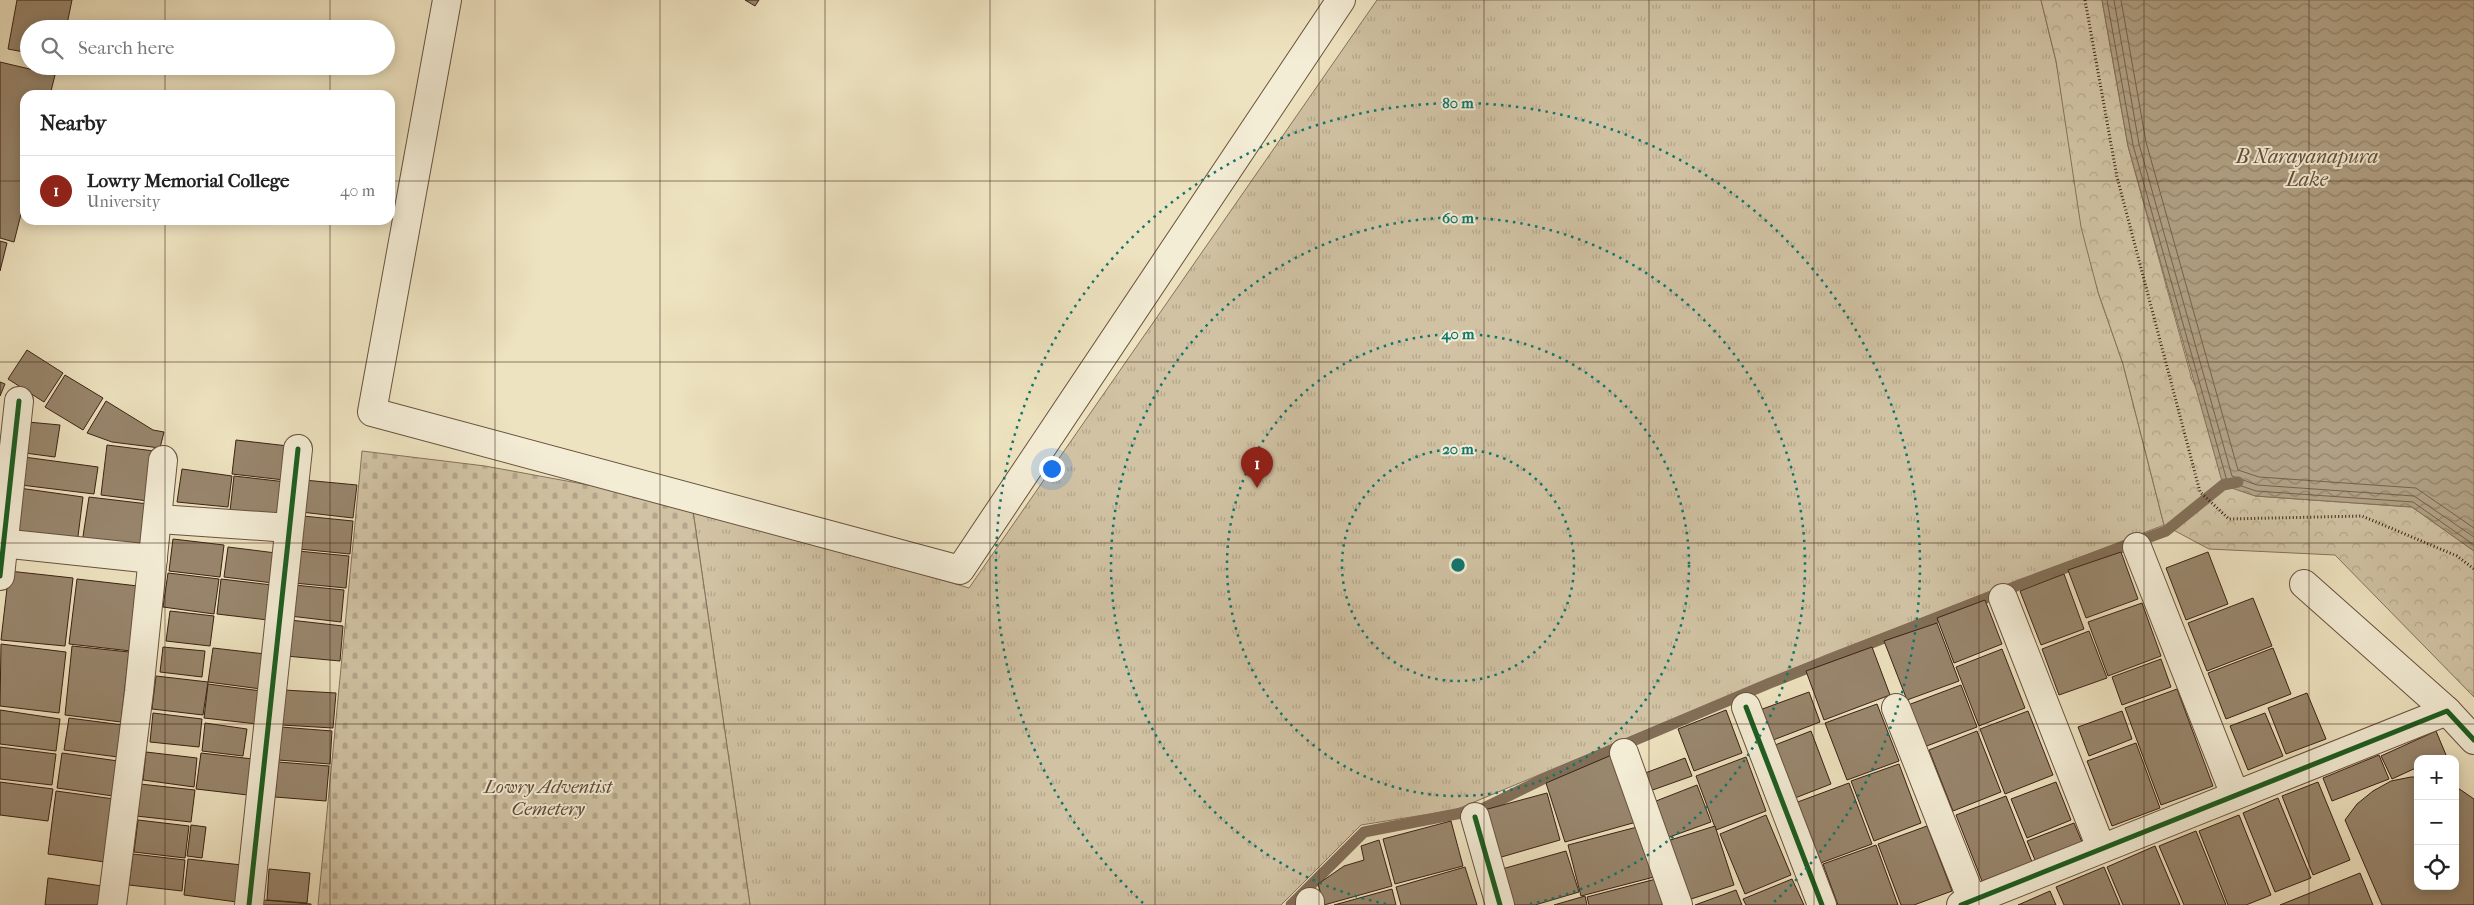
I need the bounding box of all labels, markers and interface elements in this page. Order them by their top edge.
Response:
search box [20,20,395,75]
icon: search [38,34,66,62]
text: Search here [78,37,174,59]
text: 80 m [1442,94,1474,112]
text: Nearby [40,111,106,135]
water label: B Narayanapura Lake [2235,145,2378,191]
text: Lowry Memorial College [87,170,289,192]
text: 1 [53,181,59,200]
text: 40 m [340,181,375,200]
text: University [87,192,160,211]
text: 60 m [1442,209,1475,227]
text: 40 m [1441,325,1475,343]
text: 20 m [1442,440,1474,458]
pin: 1 [1241,447,1273,488]
your location [1039,456,1065,482]
centre of rings [1449,556,1467,574]
map controls [2414,755,2459,890]
button: + [2414,755,2459,800]
park label: Lowry Adventist Cemetery [482,776,613,820]
button: − [2414,800,2459,845]
button: locate [2414,845,2459,890]

